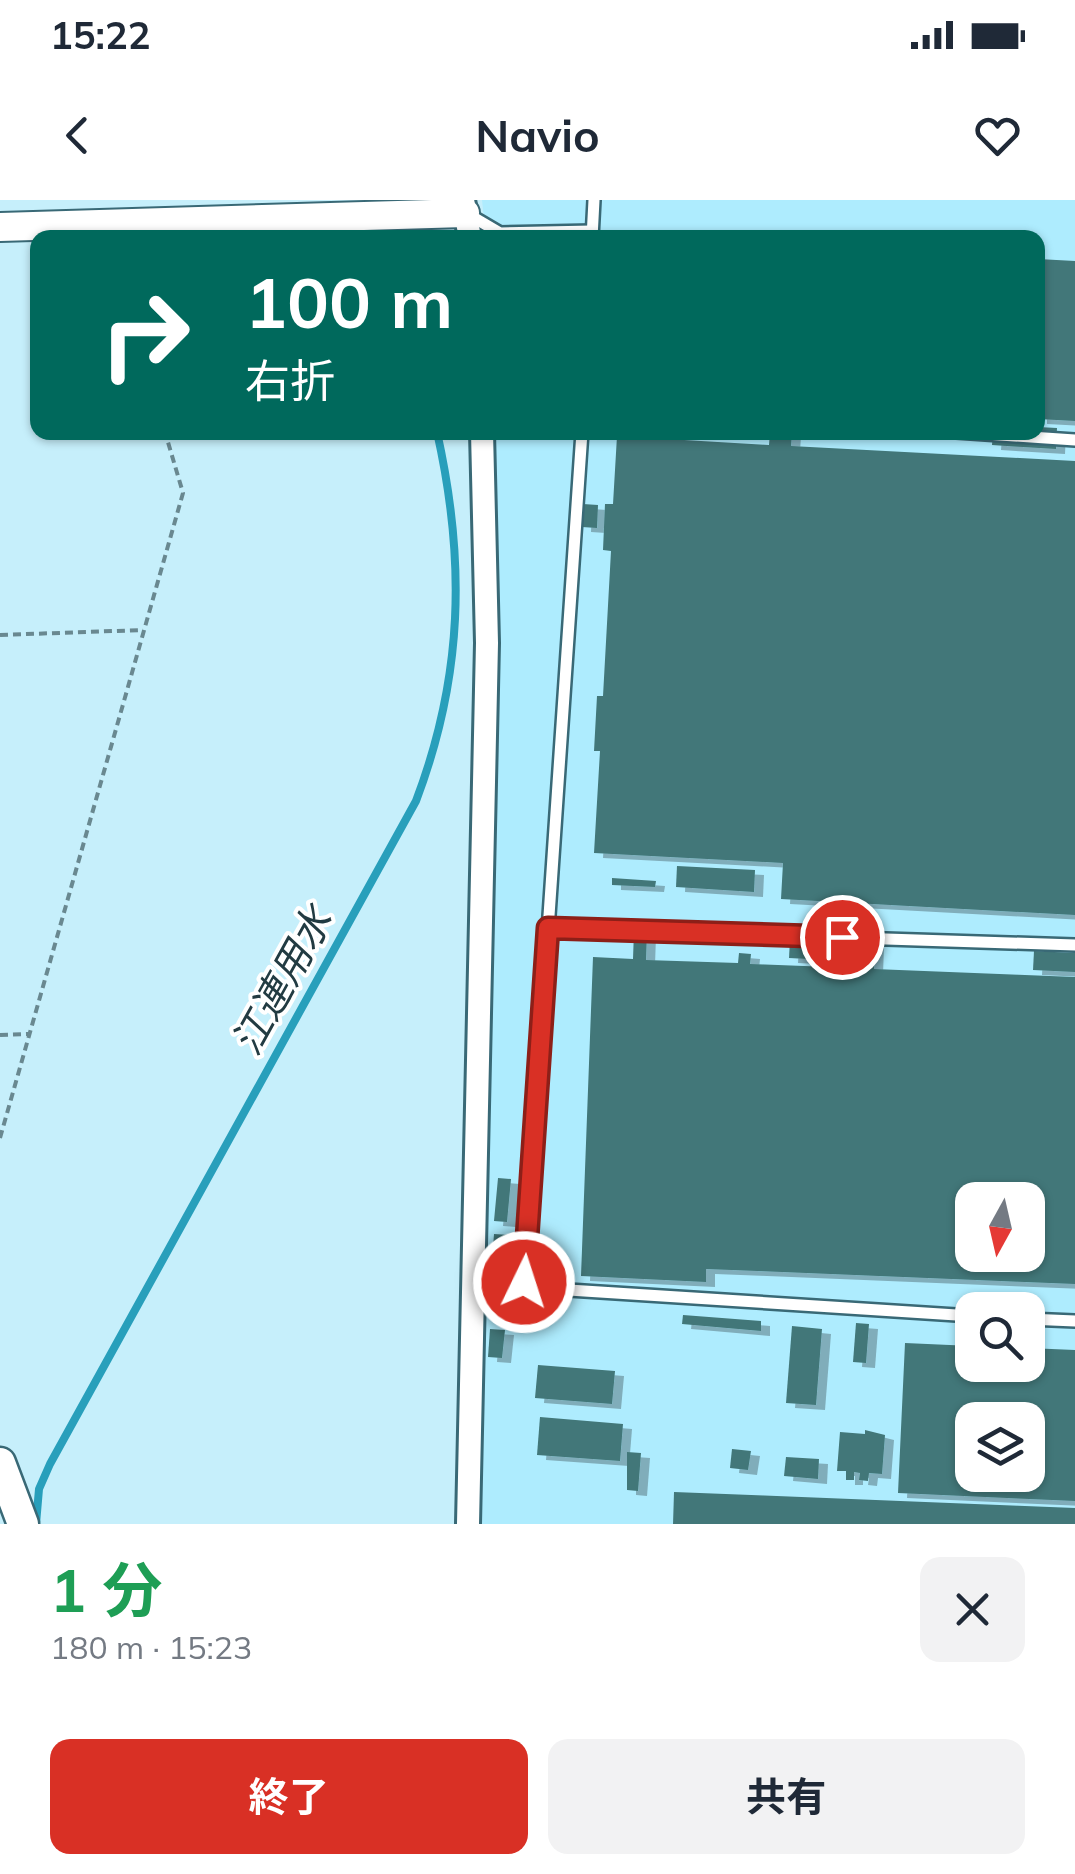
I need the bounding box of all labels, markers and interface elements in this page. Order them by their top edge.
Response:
text: 15:22 [50,11,151,59]
text: Navio [475,107,600,163]
icon: back [50,108,105,163]
icon: heart [970,108,1025,163]
text: 100 m [245,258,453,346]
icon: right [80,270,210,400]
text: 右折 [245,352,335,408]
water label: 江連用水 [220,895,344,1063]
pin [800,895,885,980]
icon: arrive [815,910,870,965]
north arrow [955,1182,1045,1272]
map controls [955,1182,1045,1492]
position arrow [472,1230,576,1334]
button: search [955,1292,1045,1382]
button: layers [955,1402,1045,1492]
text: 1 分 [50,1552,162,1627]
button: close [920,1557,1025,1662]
text: 180 m · 15:23 [50,1627,252,1667]
button: 終了 [50,1739,528,1854]
button: 共有 [548,1739,1025,1854]

